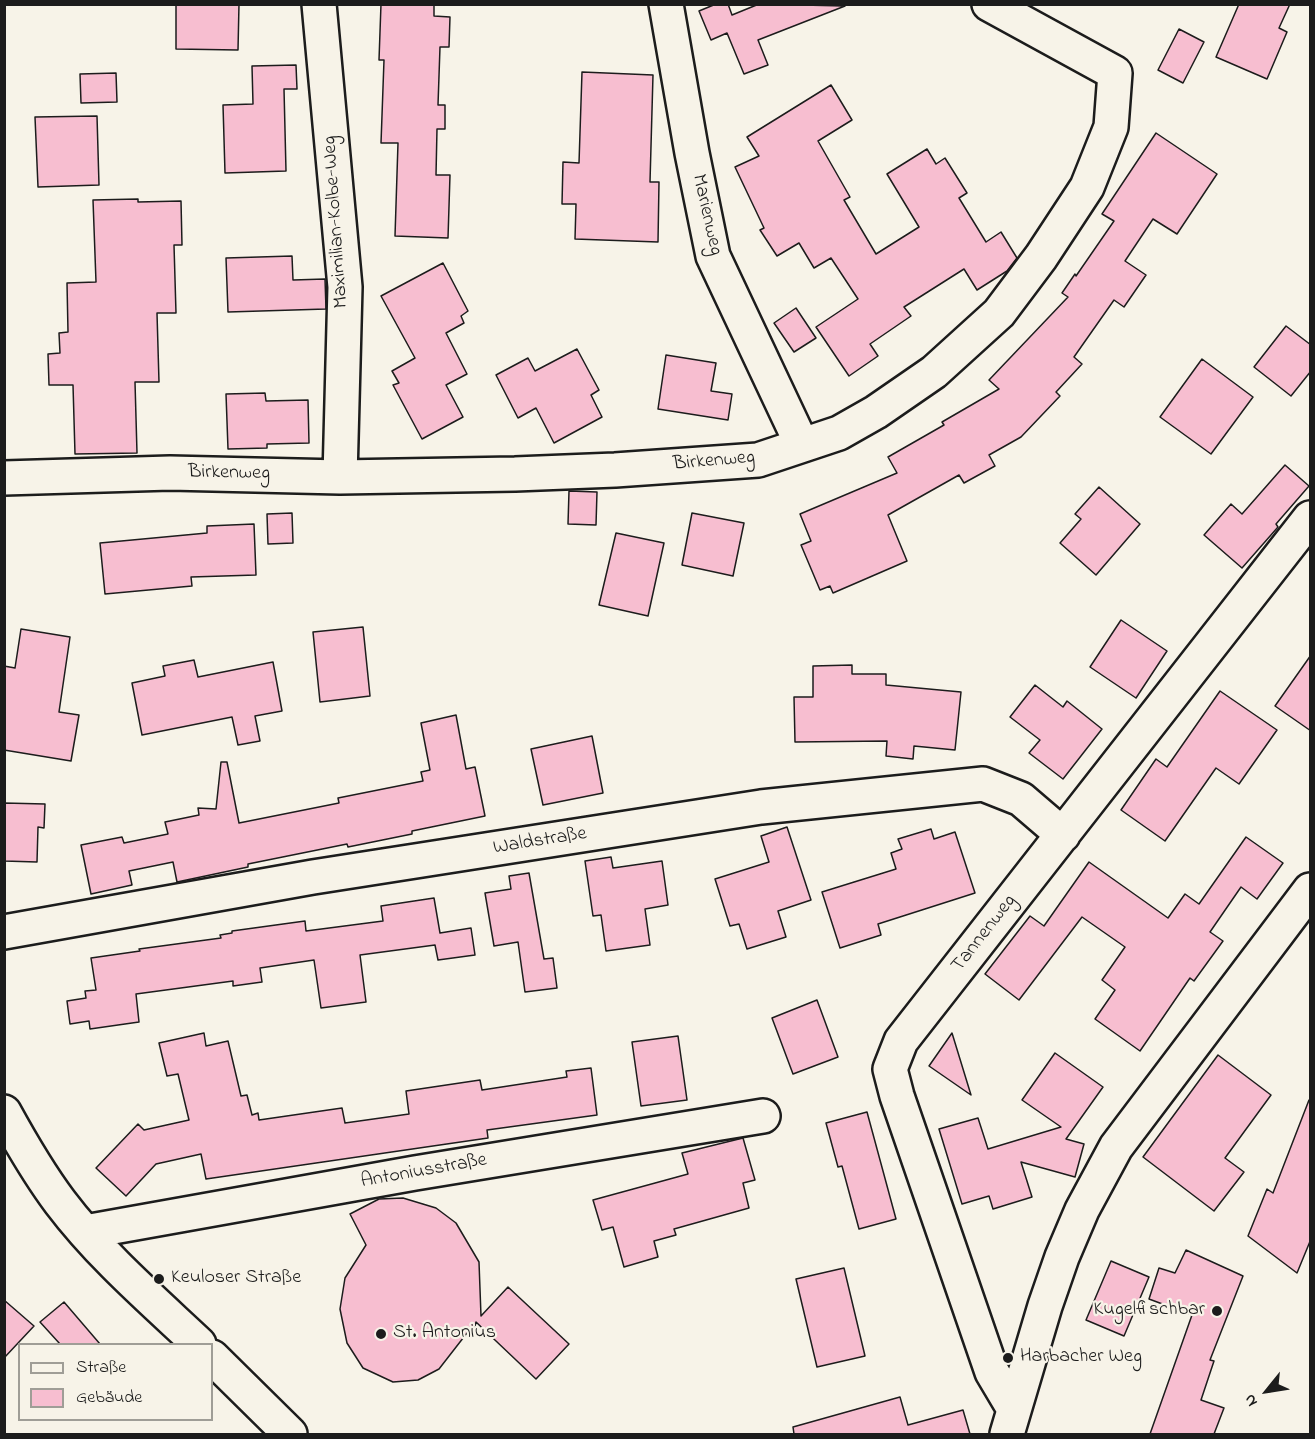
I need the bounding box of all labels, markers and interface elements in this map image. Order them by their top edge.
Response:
street label: Maximilian-Kolbe-Weg [319,135,355,309]
street label: Marienweg [685,172,727,258]
street label: Birkenweg [672,446,756,478]
street label: Birkenweg [188,461,270,487]
street label: Waldstraße [492,823,588,861]
street label: Tannenweg [947,890,1023,978]
street label: Antoniusstraße [359,1149,489,1195]
place label: Keuloser Straße [171,1267,301,1291]
marker: Keuloser Straße [152,1272,166,1286]
place label: Kugelfischbar [1094,1299,1205,1323]
marker: Kugelfischbar [1210,1304,1224,1318]
place label: St. Antonius [393,1322,496,1346]
marker: St. Antonius [374,1327,388,1341]
legend [18,1343,213,1421]
place label: Harbacher Weg [1020,1346,1142,1370]
marker: Harbacher Weg [1001,1351,1015,1365]
text: Straße [76,1355,126,1381]
north arrow [1237,1361,1297,1421]
text: Gebäude [76,1385,142,1411]
text: N [1238,1389,1265,1411]

